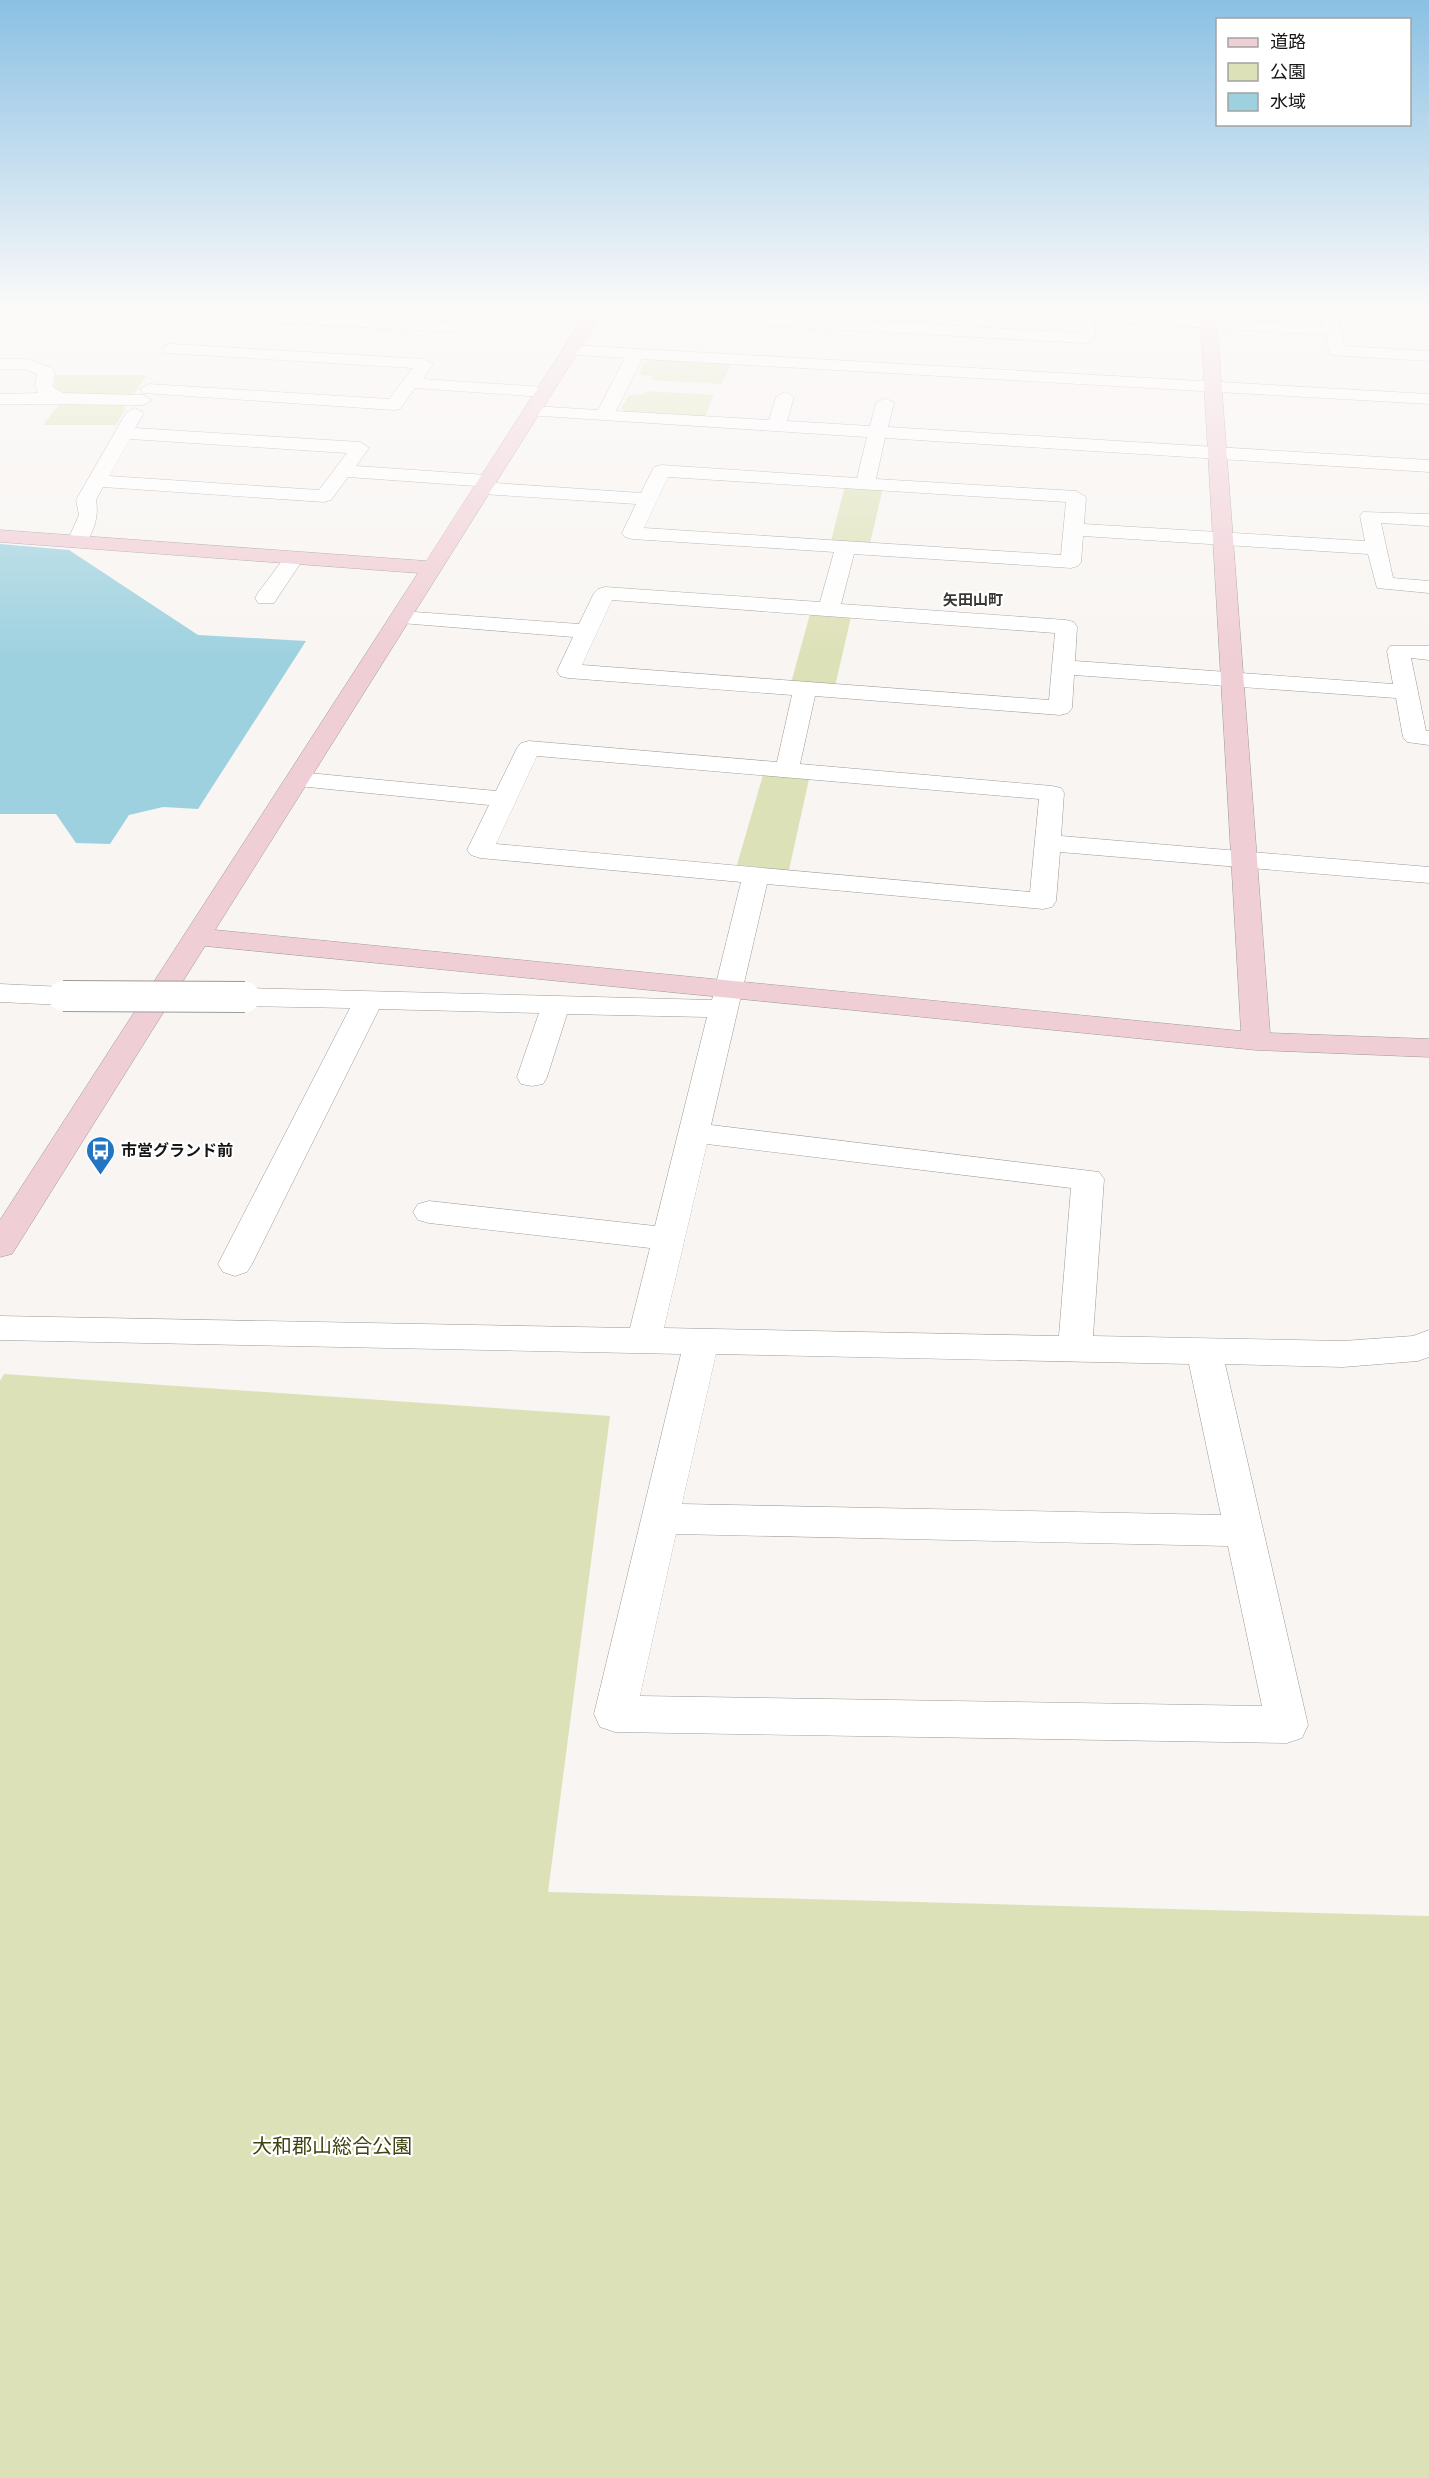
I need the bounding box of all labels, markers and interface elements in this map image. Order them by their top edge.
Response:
legend [1216,18,1411,126]
text: 道路 [1270,30,1306,52]
text: 公園 [1270,60,1306,82]
text: 水域 [1270,90,1306,112]
district label: 矢田山町 [943,590,1003,608]
bus stop icon: 市営グランド前 [84,1134,116,1176]
place label: 市営グランド前 [121,1140,233,1159]
park label: 大和郡山総合公園 [252,2133,412,2157]

